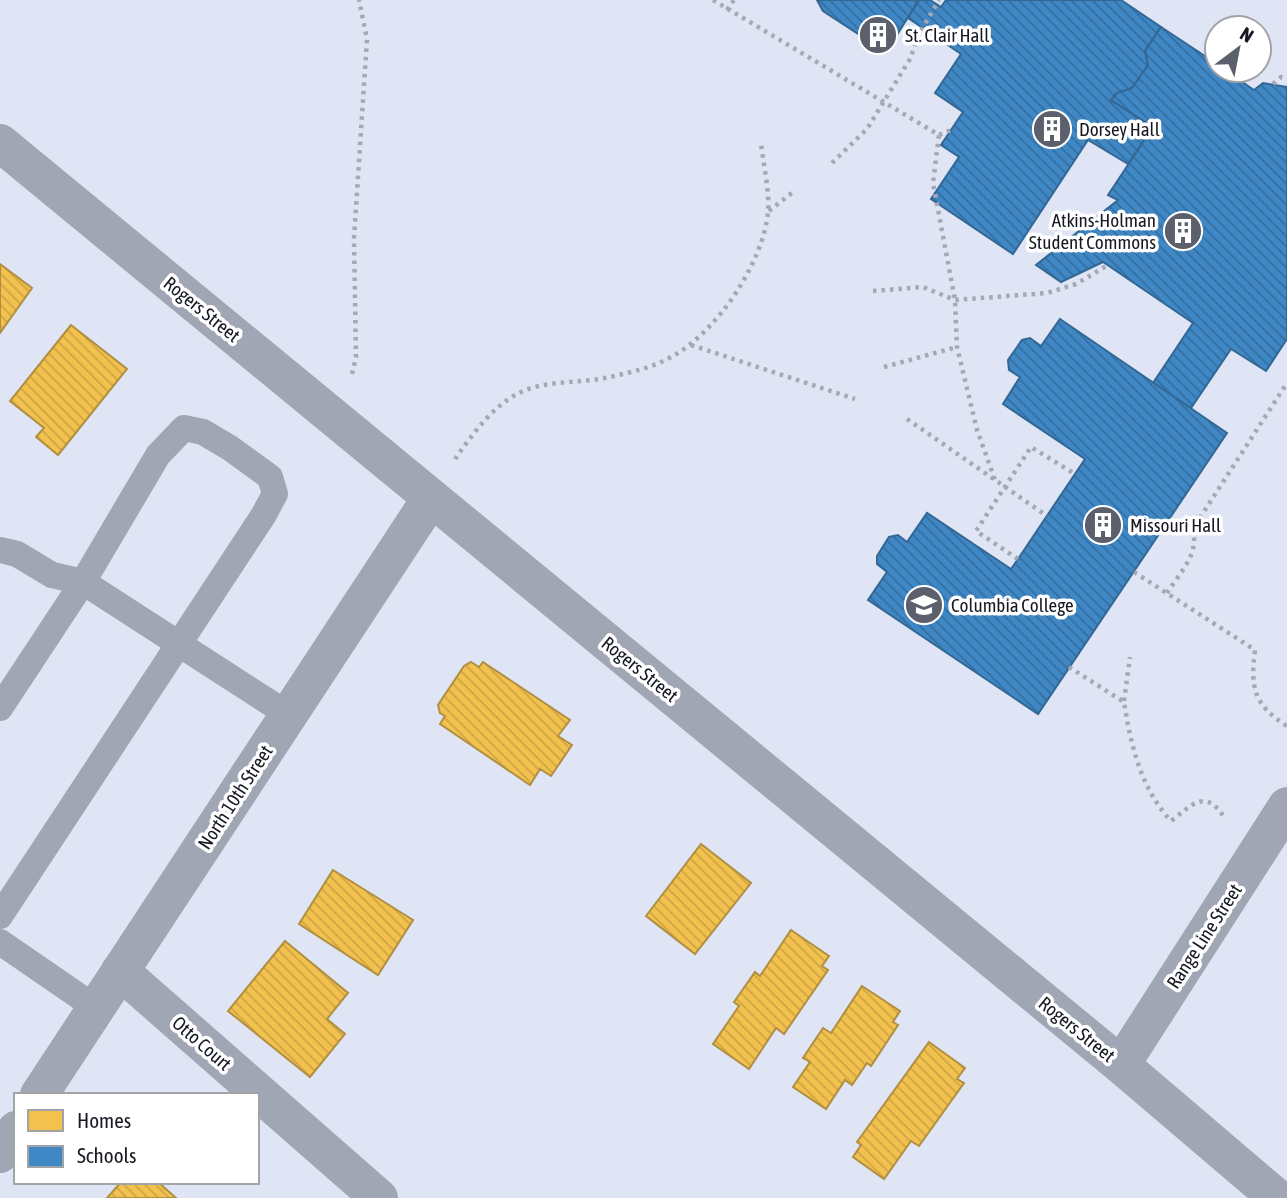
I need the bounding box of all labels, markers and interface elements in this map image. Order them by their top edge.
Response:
building icon: St. Clair Hall [857,14,899,56]
north arrow [1203,14,1273,84]
text: N [1236,22,1258,47]
place label: St. Clair Hall [905,24,989,46]
building icon: Dorsey Hall [1031,108,1073,150]
place label: Dorsey Hall [1079,118,1160,140]
place label: Atkins-Holman Student Commons [1029,209,1156,253]
building icon: Atkins-Holman Student Commons [1162,210,1204,252]
street label: Rogers Street [160,272,244,346]
building icon: Missouri Hall [1082,504,1124,546]
place label: Missouri Hall [1130,514,1221,536]
school or university icon: Columbia College [903,584,945,626]
place label: Columbia College [951,594,1074,616]
street label: Rogers Street [598,632,682,706]
street label: North 10th Street [193,741,277,853]
street label: Range Line Street [1162,880,1246,992]
street label: Rogers Street [1035,992,1119,1066]
street label: Otto Court [168,1011,236,1075]
legend [14,1093,259,1184]
text: Homes [77,1108,131,1132]
text: Schools [77,1143,137,1167]

